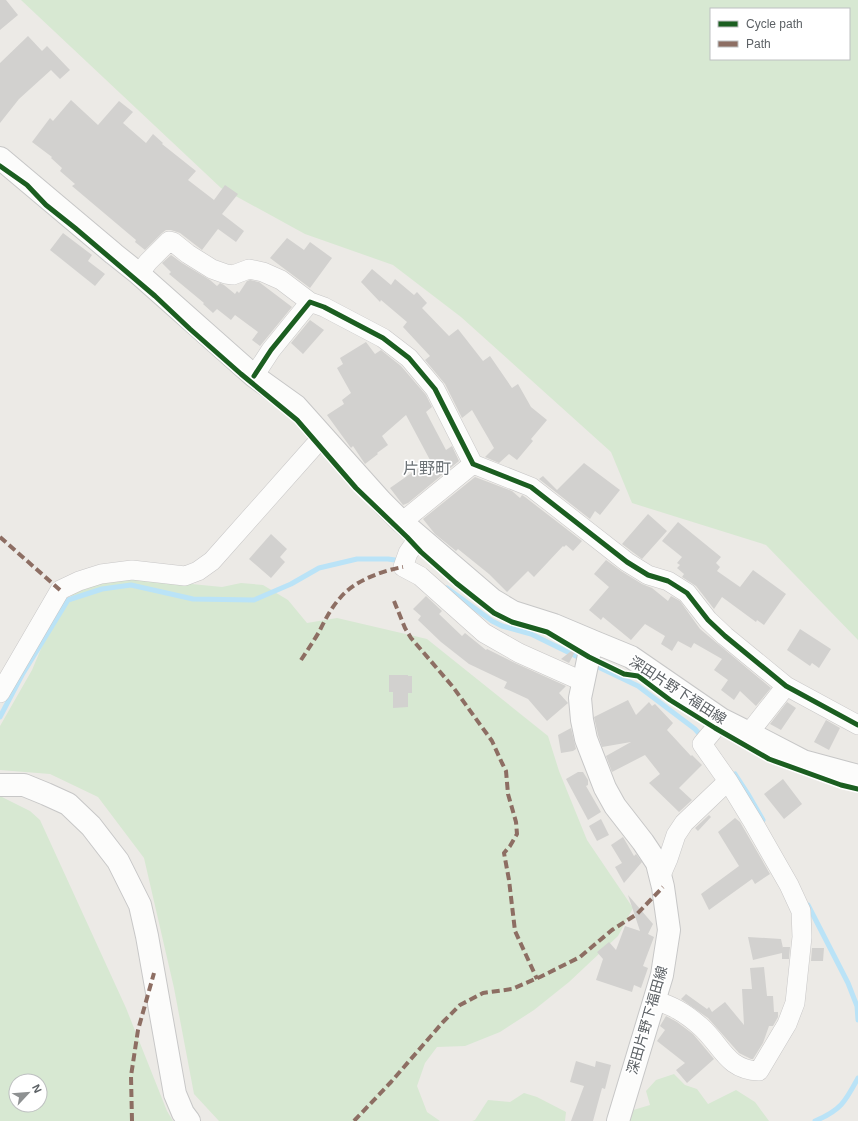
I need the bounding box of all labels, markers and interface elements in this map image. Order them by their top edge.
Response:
legend [710,8,850,60]
text: Cycle path [746,17,803,31]
text: Path [746,37,771,51]
district label: 片野町 [403,460,451,477]
street label: 深田片野下福田線 [627,653,729,727]
street label: 深田片野下福田線 [624,964,670,1076]
north arrow [8,1073,48,1113]
text: N [30,1082,44,1095]

